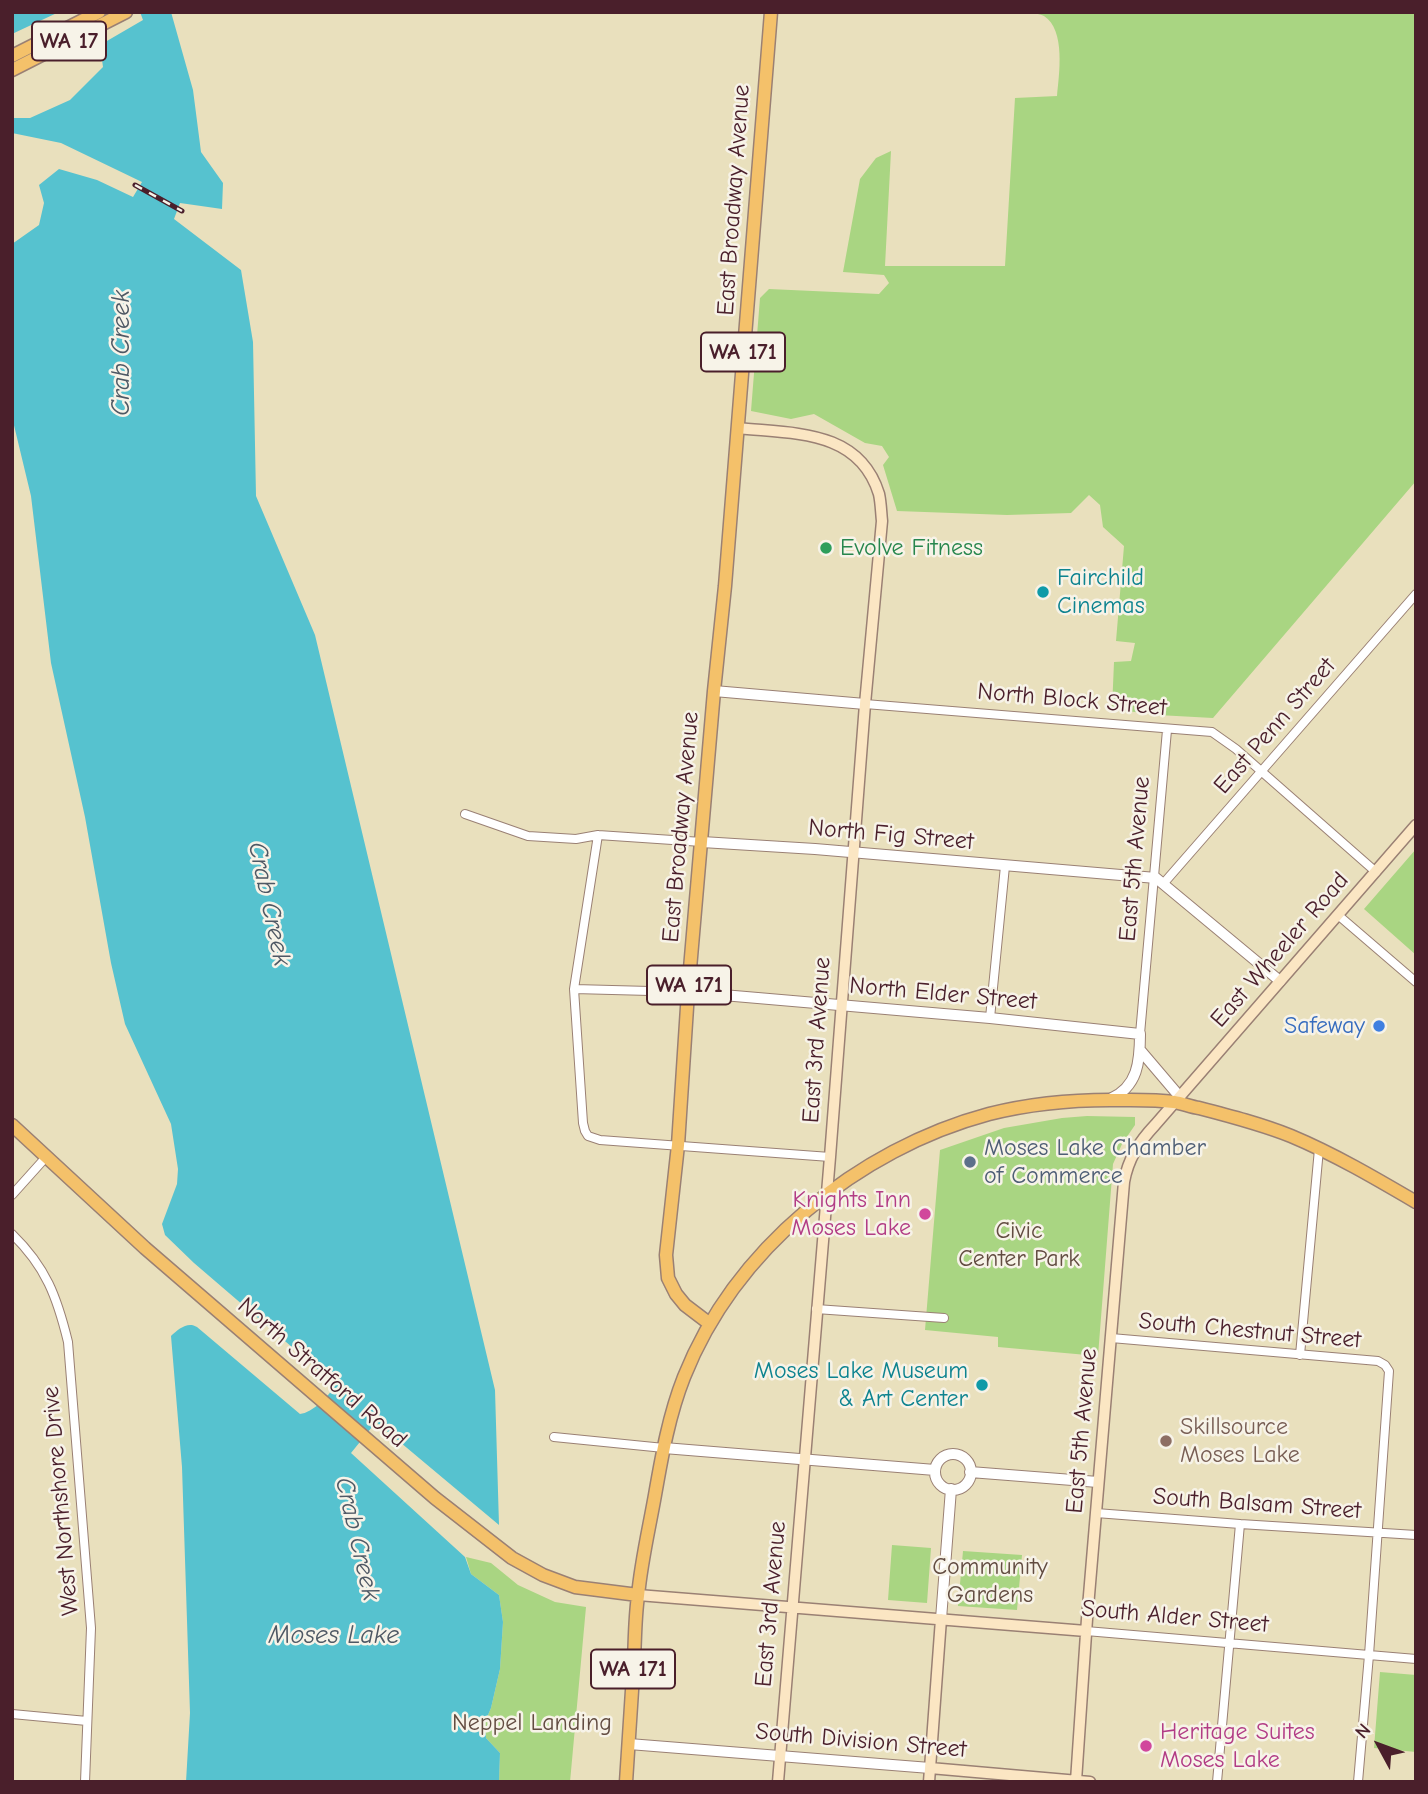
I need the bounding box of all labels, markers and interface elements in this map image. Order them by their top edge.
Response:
road number: WA 17 [32,22,106,60]
street label: East Broadway Avenue [712,83,756,317]
water label: Crab Creek [106,290,138,416]
road number: WA 171 [701,332,785,372]
place label: Evolve Fitness [840,534,983,562]
marker: Evolve Fitness [818,540,834,556]
place label: Fairchild Cinemas [1057,564,1145,620]
marker: Fairchild Cinemas [1035,584,1051,600]
street label: East Penn Street [1208,652,1342,800]
street label: North Block Street [976,677,1168,723]
street label: East Broadway Avenue [657,710,705,944]
street label: East 5th Avenue [1113,775,1157,943]
street label: North Fig Street [807,813,975,857]
water label: Crab Creek [241,839,297,969]
street label: East Wheeler Road [1205,867,1355,1033]
street label: East 3rd Avenue [797,956,837,1124]
road number: WA 171 [647,966,731,1004]
street label: North Elder Street [848,971,1038,1017]
place label: Safeway [1284,1012,1365,1040]
marker: Safeway [1371,1018,1387,1034]
place label: Moses Lake Chamber of Commerce [984,1134,1206,1190]
marker: Moses Lake Chamber of Commerce [962,1154,978,1170]
place label: Knights Inn Moses Lake [791,1186,911,1242]
marker: Knights Inn Moses Lake [917,1206,933,1222]
park label: Civic Center Park [958,1217,1080,1273]
street label: North Stratford Road [232,1292,412,1454]
street label: South Chestnut Street [1138,1307,1362,1355]
street label: East 5th Avenue [1060,1347,1104,1515]
place label: Moses Lake Museum & Art Center [754,1357,968,1413]
marker: Moses Lake Museum & Art Center [974,1377,990,1393]
street label: West Northshore Drive [37,1385,85,1617]
place label: Skillsource Moses Lake [1180,1413,1300,1469]
marker: Skillsource Moses Lake [1158,1433,1174,1449]
water label: Crab Creek [328,1474,386,1604]
street label: South Balsam Street [1152,1482,1362,1526]
street label: East 3rd Avenue [749,1520,793,1688]
park label: Community Gardens [932,1553,1048,1609]
street label: South Alder Street [1080,1594,1270,1640]
water label: Moses Lake [269,1620,399,1652]
road number: WA 171 [591,1650,675,1688]
park label: Neppel Landing [452,1709,612,1737]
north arrow [1344,1710,1414,1780]
street label: South Division Street [754,1717,968,1765]
place label: Heritage Suites Moses Lake [1160,1718,1315,1774]
text: N [1351,1719,1376,1743]
marker: Heritage Suites Moses Lake [1138,1738,1154,1754]

